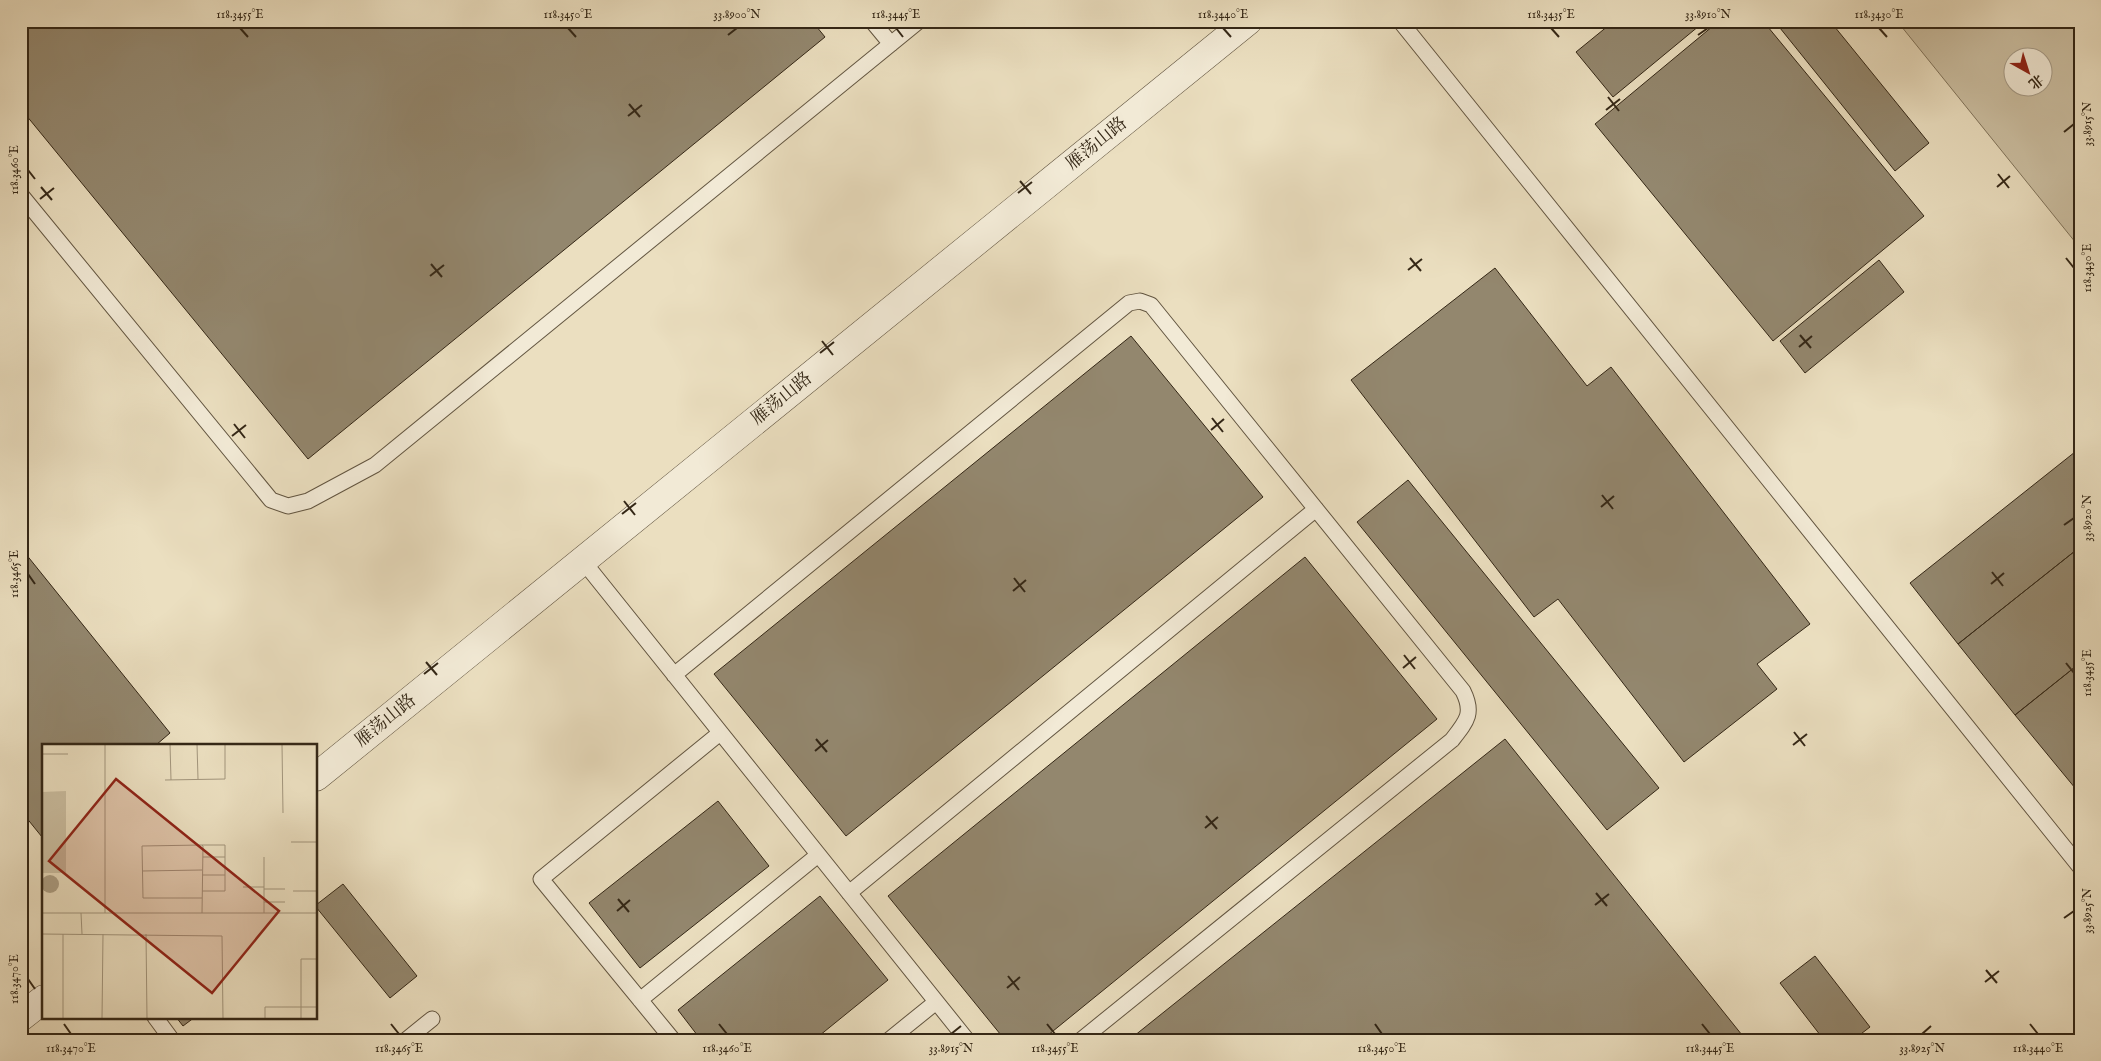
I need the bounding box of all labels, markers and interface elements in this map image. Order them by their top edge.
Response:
text: 118.3455°E [216,7,264,22]
text: 118.3450°E [544,7,592,22]
text: 33.8900°N [713,7,761,22]
text: 118.3445°E [872,7,920,22]
text: 118.3440°E [1198,7,1248,22]
text: 118.3435°E [1527,7,1575,22]
text: 33.8910°N [1685,7,1732,22]
text: 118.3430°E [1854,7,1904,22]
north arrow [2004,48,2054,98]
text: 北 [2024,70,2047,93]
text: 33.8915°N [2080,101,2095,146]
street label: 雁荡山路 [1062,112,1132,176]
text: 118.3460°E [7,145,22,195]
text: 118.3430°E [2080,243,2095,293]
street label: 雁荡山路 [747,367,817,431]
text: 33.8920°N [2080,494,2095,542]
text: 118.3465°E [7,550,22,598]
text: 118.3435°E [2080,649,2095,697]
street label: 雁荡山路 [351,689,421,753]
inset map [42,744,318,1018]
text: 33.8925°N [2080,888,2095,934]
text: 118.3470°E [7,954,22,1004]
text: 118.3470°E [46,1041,96,1056]
text: 118.3465°E [375,1041,423,1056]
text: 118.3460°E [702,1041,752,1056]
text: 33.8915°N [929,1041,974,1056]
text: 118.3455°E [1031,1041,1079,1056]
text: 118.3450°E [1358,1041,1406,1056]
text: 118.3445°E [1686,1041,1734,1056]
text: 33.8925°N [1899,1041,1945,1056]
text: 118.3440°E [2013,1041,2063,1056]

